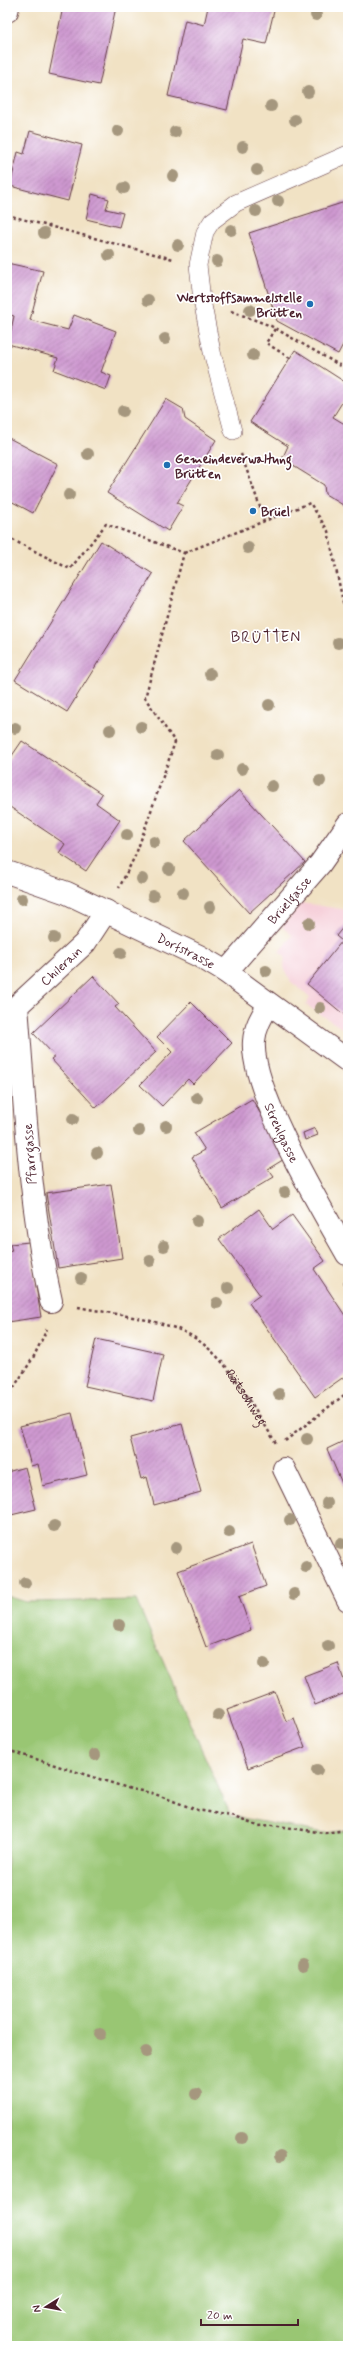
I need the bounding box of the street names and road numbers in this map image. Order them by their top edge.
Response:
street label: Brüelgasse [265,873,316,928]
street label: Dorfstrasse [154,930,218,974]
street label: Chilerain [37,943,86,990]
street label: Strehlgasse [260,1101,302,1166]
street label: Pfarrgasse [20,1123,43,1185]
street label: Rätschiweg [221,1366,270,1430]

